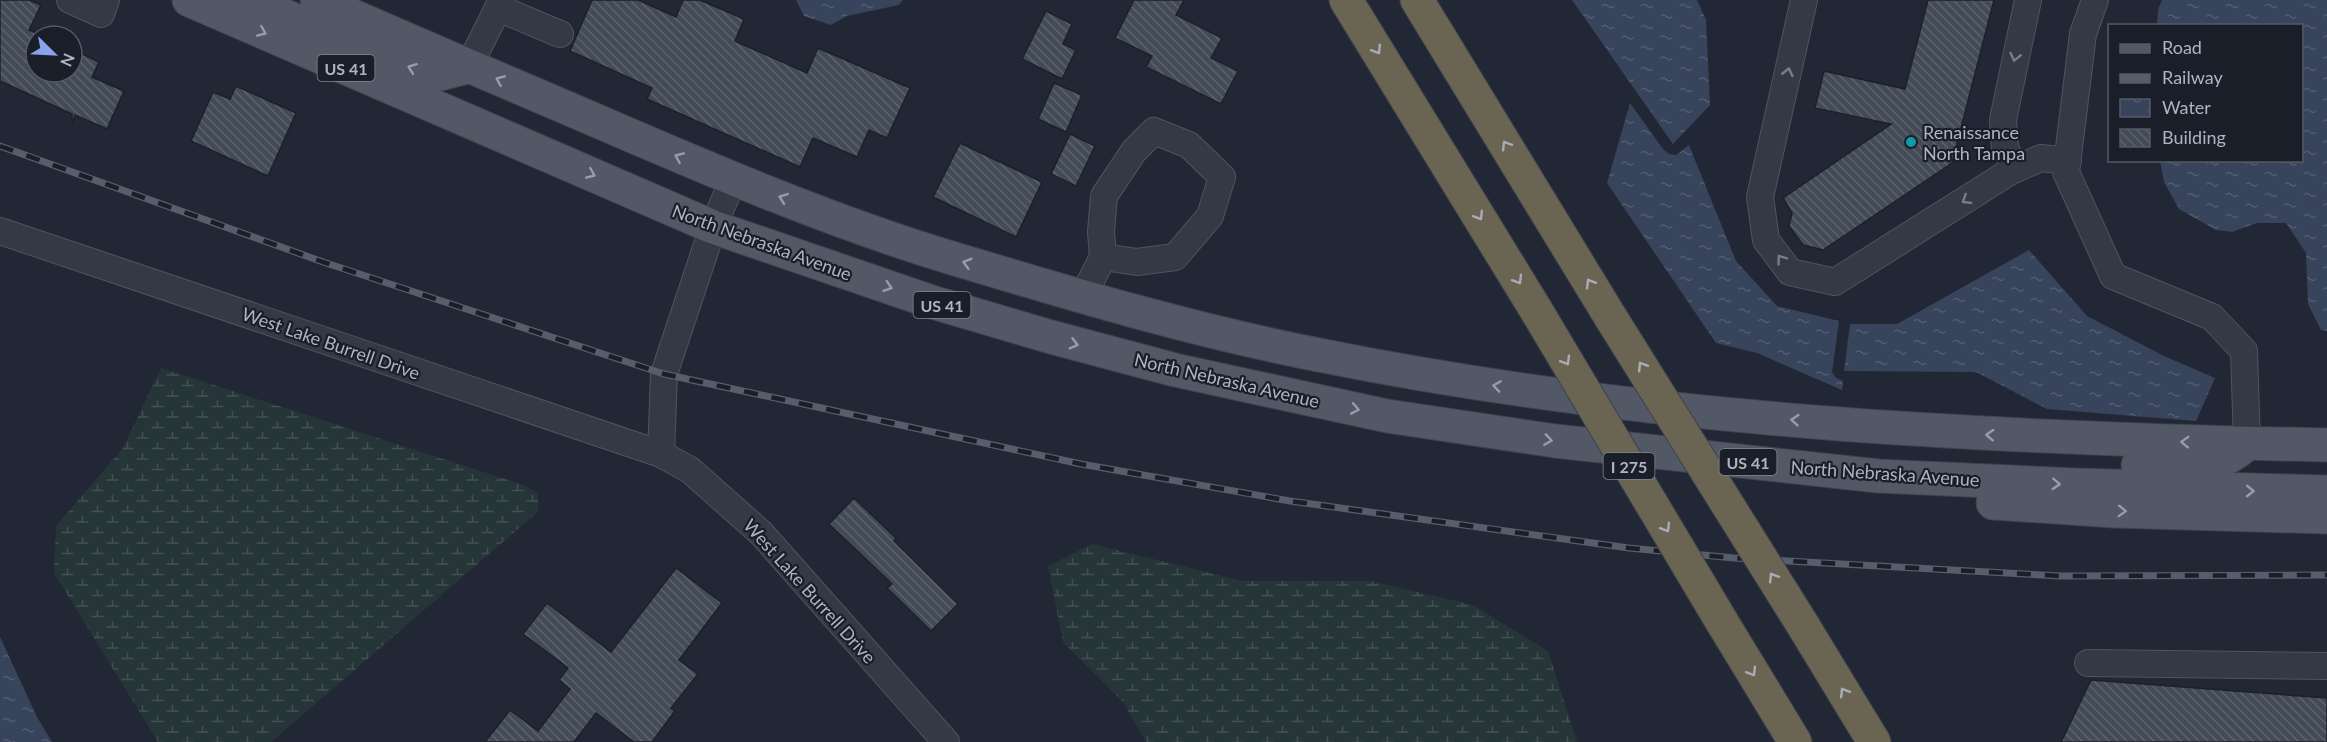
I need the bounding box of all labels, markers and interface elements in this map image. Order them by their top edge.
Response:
north arrow [24,24,84,84]
one-way arrow [255,24,266,36]
legend [2108,24,2303,162]
text: Road [2162,36,2202,58]
one-way arrow [1369,44,1381,54]
text: N [57,51,79,70]
one-way arrow [2010,52,2023,62]
road number: US 41 [318,55,374,81]
one-way arrow [407,62,418,75]
text: Railway [2162,66,2223,88]
one-way arrow [1781,68,1794,78]
one-way arrow [495,75,506,87]
text: Water [2162,96,2211,118]
place label: Renaissance North Tampa [1923,121,2025,164]
text: Building [2162,126,2226,148]
marker: Renaissance North Tampa [1904,135,1918,149]
one-way arrow [1502,141,1514,151]
one-way arrow [674,152,685,164]
one-way arrow [585,167,596,179]
one-way arrow [1962,192,1972,204]
one-way arrow [778,193,788,206]
street label: North Nebraska Avenue [669,199,855,285]
one-way arrow [1471,210,1483,220]
one-way arrow [1777,255,1788,266]
one-way arrow [962,257,972,270]
one-way arrow [1510,274,1522,284]
one-way arrow [1586,279,1598,289]
one-way arrow [882,280,893,292]
road number: US 41 [914,292,970,318]
street label: West Lake Burrell Drive [239,302,423,384]
one-way arrow [1069,336,1079,349]
street label: North Nebraska Avenue [1132,348,1322,412]
one-way arrow [1559,355,1570,365]
one-way arrow [1637,362,1649,372]
one-way arrow [1493,380,1502,392]
one-way arrow [1350,402,1360,415]
one-way arrow [1791,414,1800,427]
one-way arrow [1985,428,1994,441]
one-way arrow [1543,433,1552,445]
one-way arrow [2180,436,2189,448]
road number: US 41 [1720,449,1776,475]
road number: I 275 [1604,453,1654,479]
street label: North Nebraska Avenue [1790,455,1980,491]
one-way arrow [2051,477,2060,490]
one-way arrow [2246,485,2255,497]
one-way arrow [2117,505,2126,518]
street label: West Lake Burrell Drive [739,514,881,668]
one-way arrow [1659,522,1670,532]
one-way arrow [1768,573,1780,583]
one-way arrow [1745,666,1757,676]
one-way arrow [1839,688,1851,698]

